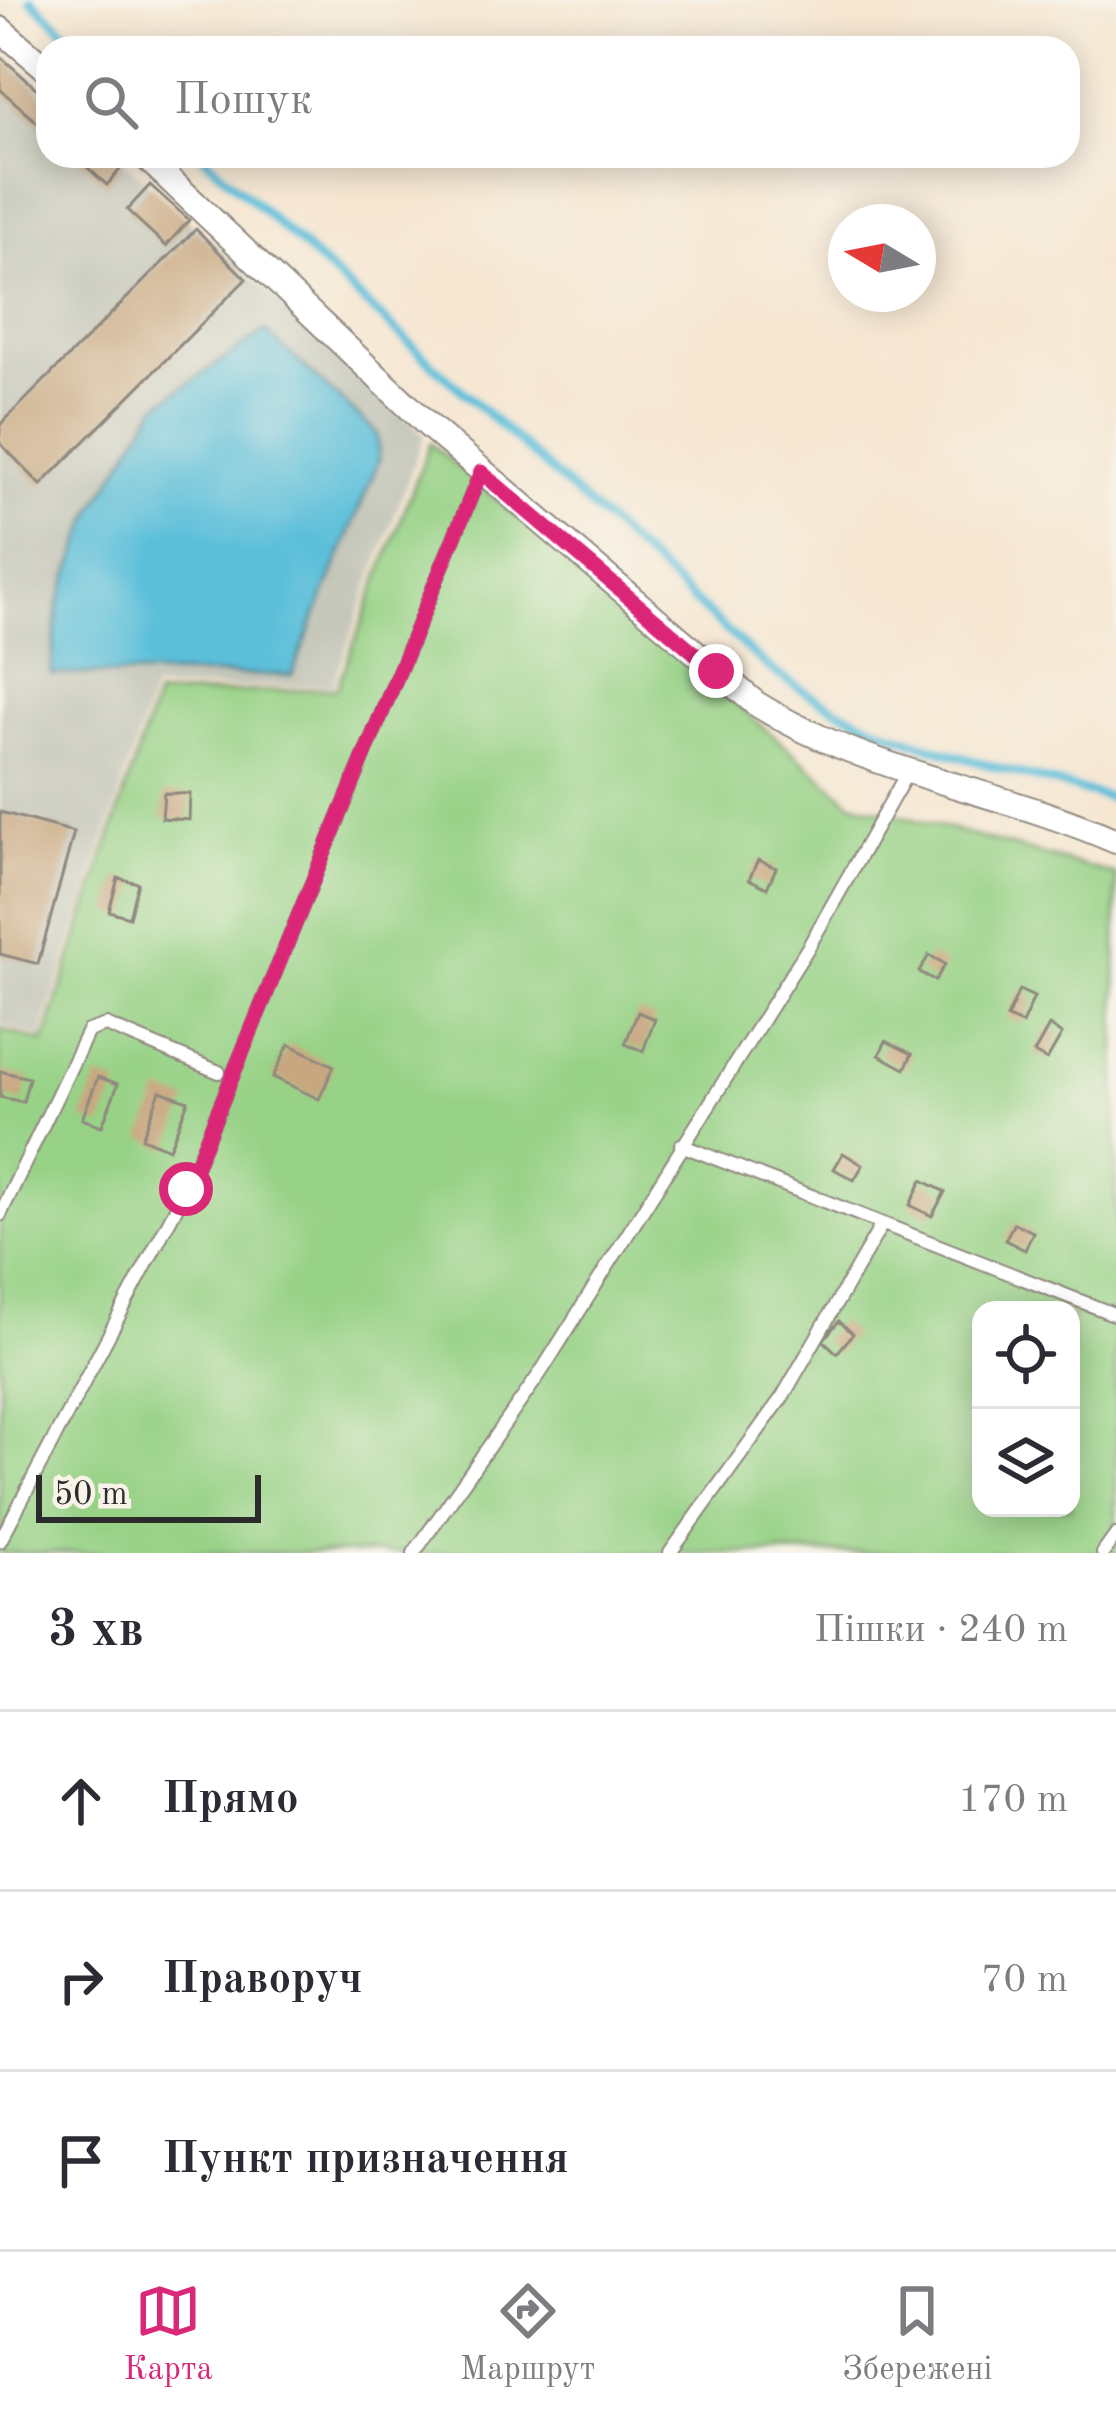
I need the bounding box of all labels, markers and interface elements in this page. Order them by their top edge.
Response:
search box [36,36,1080,168]
icon: search [78,69,144,135]
text: Пошук [174,79,313,124]
north arrow [828,204,936,312]
route end [689,644,743,698]
route start [159,1162,213,1216]
map controls [972,1301,1080,1517]
button: locate [972,1301,1080,1409]
button: layers [972,1409,1080,1517]
scale bar [36,1469,261,1522]
text: 50 m [54,1479,128,1512]
text: 3 хв [48,1606,144,1657]
text: Пішки · 240 m [814,1611,1068,1650]
icon: ahead [48,1768,114,1834]
text: Прямо [162,1778,299,1823]
text: 170 m [958,1781,1068,1820]
icon: right [48,1948,114,2014]
text: Праворуч [162,1958,363,2003]
text: 70 m [981,1961,1068,2000]
icon: arrive [48,2128,114,2194]
text: Пункт призначення [162,2138,569,2183]
tab: Карта [123,2278,213,2391]
tab: Маршрут [460,2278,595,2391]
tab: Збережені [842,2278,993,2391]

